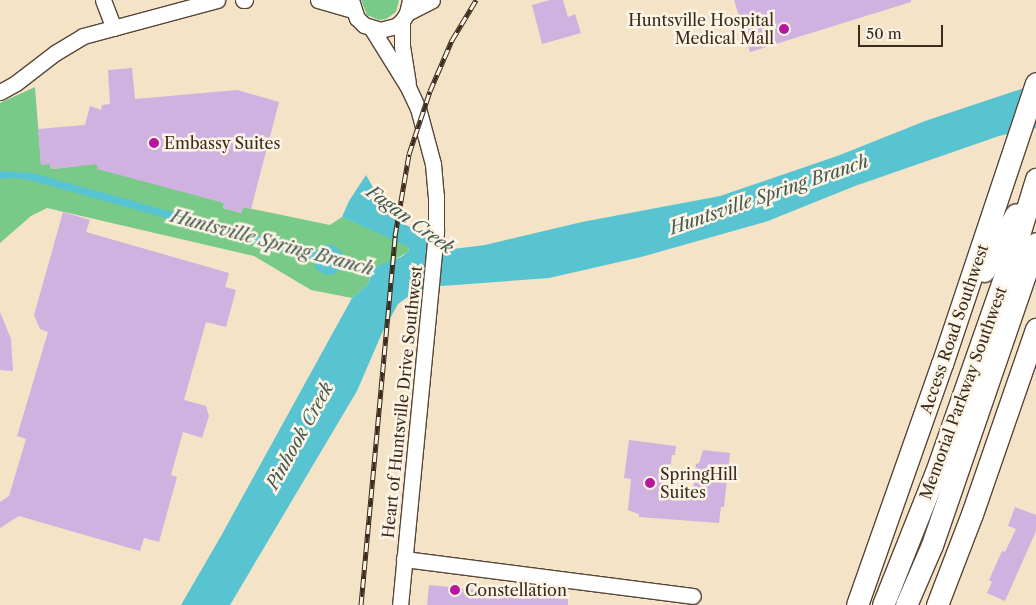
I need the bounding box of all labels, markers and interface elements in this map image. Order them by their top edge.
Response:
place label: Huntsville Hospital Medical Mall [628,10,774,48]
scale bar [861,15,946,47]
marker: Huntsville Hospital Medical Mall [778,23,790,35]
text: 50 m [866,24,902,43]
place label: Embassy Suites [164,133,281,153]
marker: Embassy Suites [148,137,160,149]
water label: Huntsville Spring Branch [667,151,871,239]
water label: Fagan Creek [362,181,458,259]
water label: Huntsville Spring Branch [168,205,376,281]
street label: Access Road Southwest [916,242,992,416]
street label: Heart of Huntsville Drive Southwest [378,265,426,539]
street label: Memorial Parkway Southwest [915,284,1011,502]
water label: Pinhook Creek [262,379,338,493]
place label: SpringHill Suites [660,464,737,502]
marker: SpringHill Suites [644,477,656,489]
place label: Constellation [465,580,567,600]
marker: Constellation [449,584,461,596]

